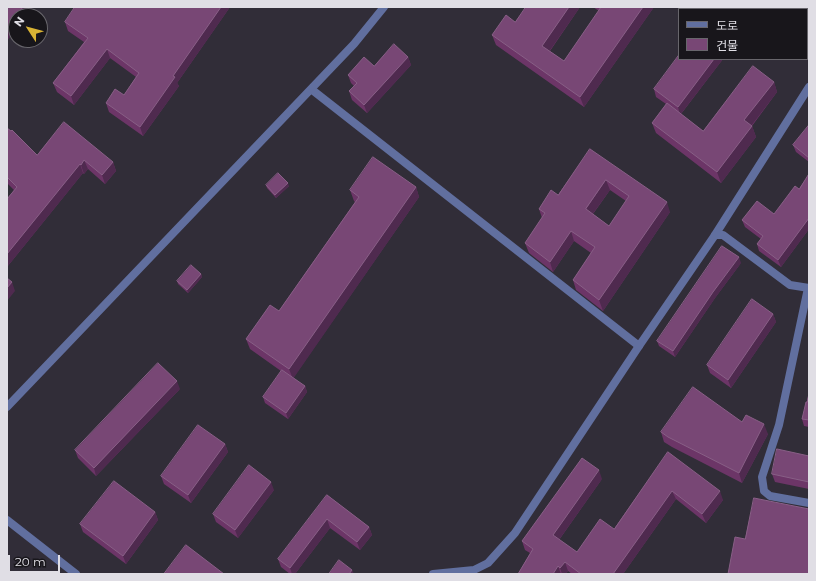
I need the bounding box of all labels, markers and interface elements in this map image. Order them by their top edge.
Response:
north arrow [8,8,48,48]
legend [678,8,808,60]
text: N [11,14,27,29]
text: 도로 [716,18,738,33]
text: 건물 [716,38,738,53]
scale bar [10,547,62,573]
text: 20 m [15,554,46,569]

